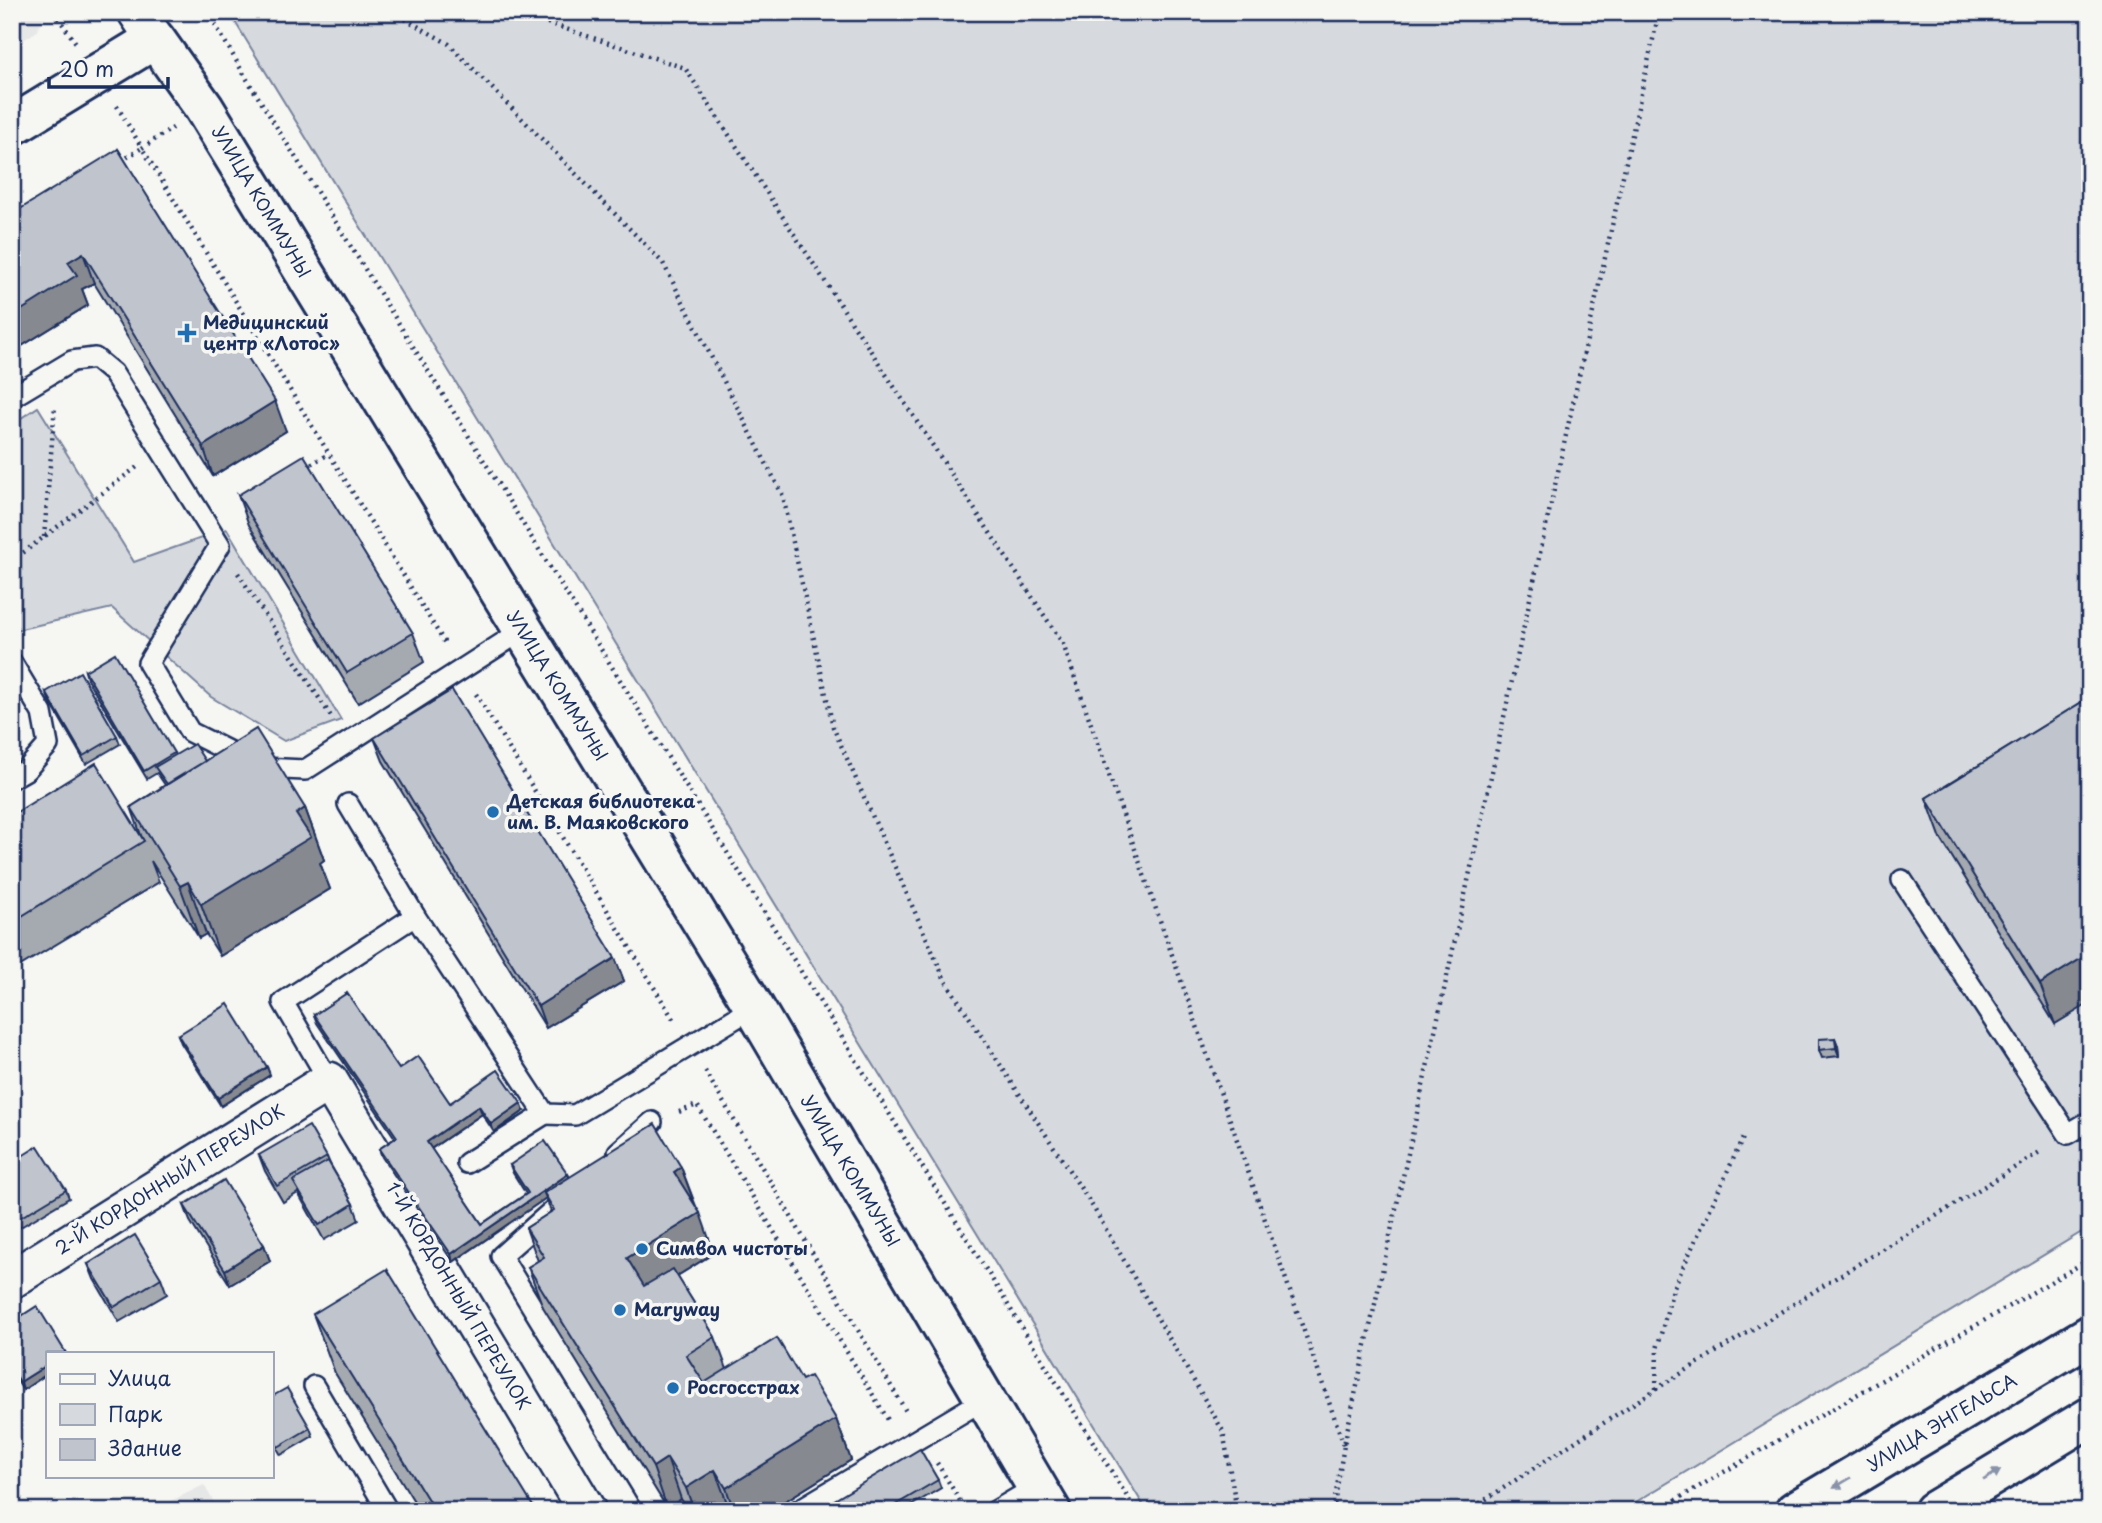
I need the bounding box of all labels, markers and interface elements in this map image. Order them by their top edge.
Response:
scale bar [49,46,168,90]
text: 20 m [60,52,114,84]
street label: УЛИЦА КОММУНЫ [206,120,318,282]
place label: Медицинский центр «Лотос» [203,308,340,356]
marker: Медицинский центр «Лотос» [177,323,197,343]
street label: УЛИЦА КОММУНЫ [501,605,616,766]
place label: Детская библиотека им. В. Маяковского [506,787,695,835]
marker: Детская библиотека им. В. Маяковского [485,804,501,820]
street label: УЛИЦА КОММУНЫ [795,1089,907,1251]
street label: 2-Й КОРДОННЫЙ ПЕРЕУЛОК [49,1097,289,1261]
street label: 1-Й КОРДОННЫЙ ПЕРЕУЛОК [380,1176,538,1414]
place label: Символ чистоты [656,1234,808,1261]
marker: Символ чистоты [634,1241,650,1257]
place label: Maryway [634,1295,720,1322]
marker: Maryway [612,1302,628,1318]
legend [46,1352,273,1478]
text: Улица [108,1361,171,1393]
street label: УЛИЦА ЭНГЕЛЬСА [1861,1366,2022,1477]
place label: Росгосстрах [687,1373,800,1400]
marker: Росгосстрах [665,1380,681,1396]
text: Парк [108,1397,163,1429]
text: Здание [108,1431,182,1463]
one-way arrow [1983,1469,2002,1482]
one-way arrow [1832,1476,1851,1489]

